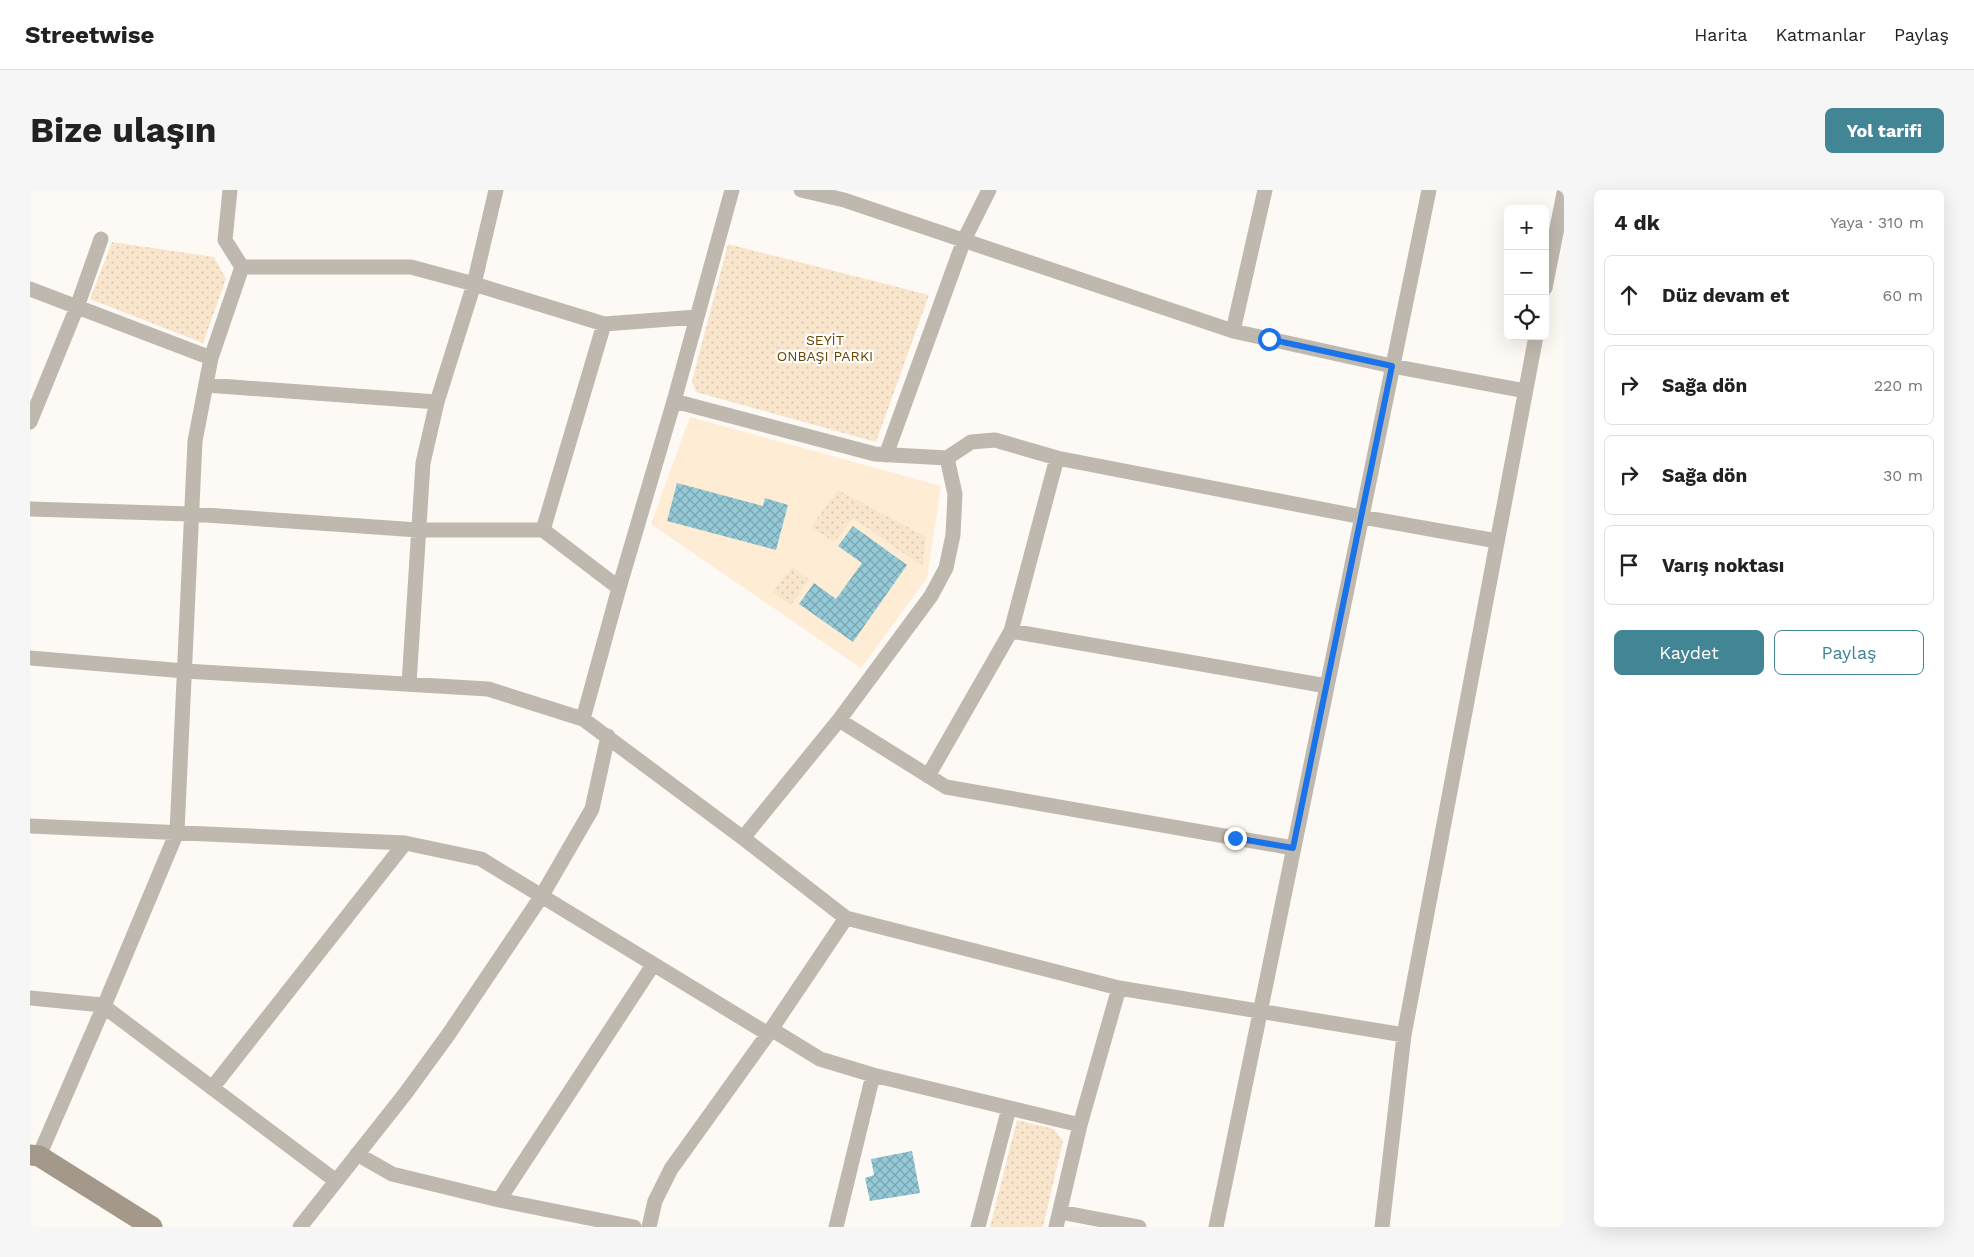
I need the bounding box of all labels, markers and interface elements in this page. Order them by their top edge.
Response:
text: Streetwise [25,21,154,49]
text: Harita [1694,24,1747,45]
text: Katmanlar [1775,24,1866,45]
text: Paylaş [1894,24,1949,45]
button: Yol tarifi [1825,108,1944,153]
text: Bize ulaşın [30,109,217,151]
map controls [1504,205,1549,340]
button: + [1504,205,1549,250]
text: 4 dk [1614,210,1660,235]
text: Yaya · 310 m [1830,213,1924,232]
button: − [1504,250,1549,295]
icon: ahead [1615,281,1643,309]
text: Düz devam et [1662,284,1789,307]
text: 60 m [1883,286,1923,305]
button: locate [1504,295,1549,340]
route start [1258,328,1281,351]
park label: SEYİT ONBAŞI PARKI [777,332,873,364]
icon: right [1615,371,1643,399]
text: Sağa dön [1662,374,1747,397]
text: 220 m [1874,376,1923,395]
icon: right [1615,461,1643,489]
text: Sağa dön [1662,464,1747,487]
text: 30 m [1883,466,1923,485]
icon: arrive [1615,551,1643,579]
text: Varış noktası [1662,554,1784,577]
button: Kaydet [1614,630,1764,675]
button: Paylaş [1774,630,1924,675]
route end [1224,827,1247,850]

